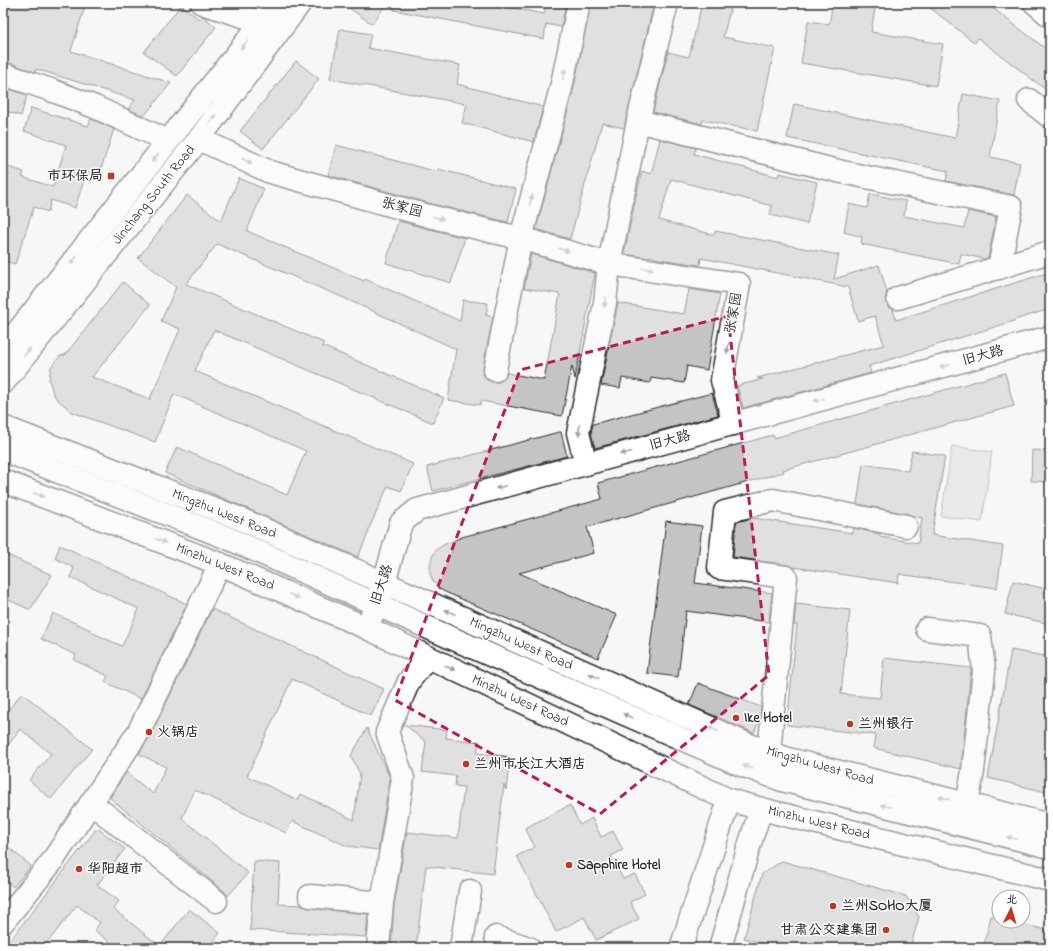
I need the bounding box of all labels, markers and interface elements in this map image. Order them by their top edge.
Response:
one-way arrow [240,39,249,50]
one-way arrow [561,68,567,81]
one-way arrow [209,114,217,125]
street label: Jinchang South Road [107,141,202,250]
one-way arrow [151,152,159,163]
one-way arrow [241,158,252,164]
place label: 市环保局 [47,166,103,187]
marker: 市环保局 [106,171,116,181]
street label: 张家园 [379,192,425,224]
one-way arrow [528,194,534,206]
one-way arrow [432,215,444,221]
one-way arrow [558,247,570,253]
one-way arrow [70,254,79,265]
one-way arrow [642,267,654,273]
street label: 张家园 [720,290,748,336]
one-way arrow [601,296,607,308]
street label: 旧大路 [960,340,1006,372]
one-way arrow [725,342,731,354]
one-way arrow [23,347,32,358]
one-way arrow [939,363,951,369]
one-way arrow [813,397,825,403]
one-way arrow [576,423,583,436]
street label: 旧大路 [647,425,693,457]
one-way arrow [620,450,632,456]
street label: Mingzhu West Road [168,483,280,546]
one-way arrow [495,484,507,490]
one-way arrow [34,493,46,499]
street label: Minzhu West Road [172,538,278,596]
one-way arrow [155,539,167,545]
street label: 旧大路 [365,562,399,608]
one-way arrow [289,593,300,599]
one-way arrow [444,609,455,615]
street label: Mingzhu West Road [466,612,576,677]
one-way arrow [445,665,456,671]
street label: Minzhu West Road [468,669,572,733]
one-way arrow [589,673,600,679]
place label: Ike Hotel [744,708,793,729]
one-way arrow [622,712,634,718]
marker: Ike Hotel [731,713,741,723]
place label: 兰州银行 [858,714,914,735]
marker: 兰州银行 [845,719,855,729]
place label: 火锅店 [157,722,199,743]
one-way arrow [707,726,719,732]
marker: 火锅店 [144,727,154,737]
street label: Mingzhu West Road [763,741,876,792]
place label: 兰州市长江大酒店 [474,754,586,775]
marker: 兰州市长江大酒店 [461,759,471,769]
one-way arrow [741,764,753,770]
one-way arrow [938,795,950,801]
street label: Minzhu West Road [766,800,873,846]
one-way arrow [880,803,892,809]
one-way arrow [1006,834,1018,840]
place label: Sapphire Hotel [577,855,661,876]
place label: 华阳超市 [87,859,143,880]
marker: Sapphire Hotel [564,860,574,870]
marker: 华阳超市 [74,864,84,874]
north arrow [991,889,1031,929]
text: 北 [1006,892,1018,908]
place label: 兰州SOHO大厦 [841,896,933,917]
marker: 兰州SOHO大厦 [828,901,838,911]
place label: 甘肃公交建集团 [780,920,878,941]
marker: 甘肃公交建集团 [881,925,891,935]

